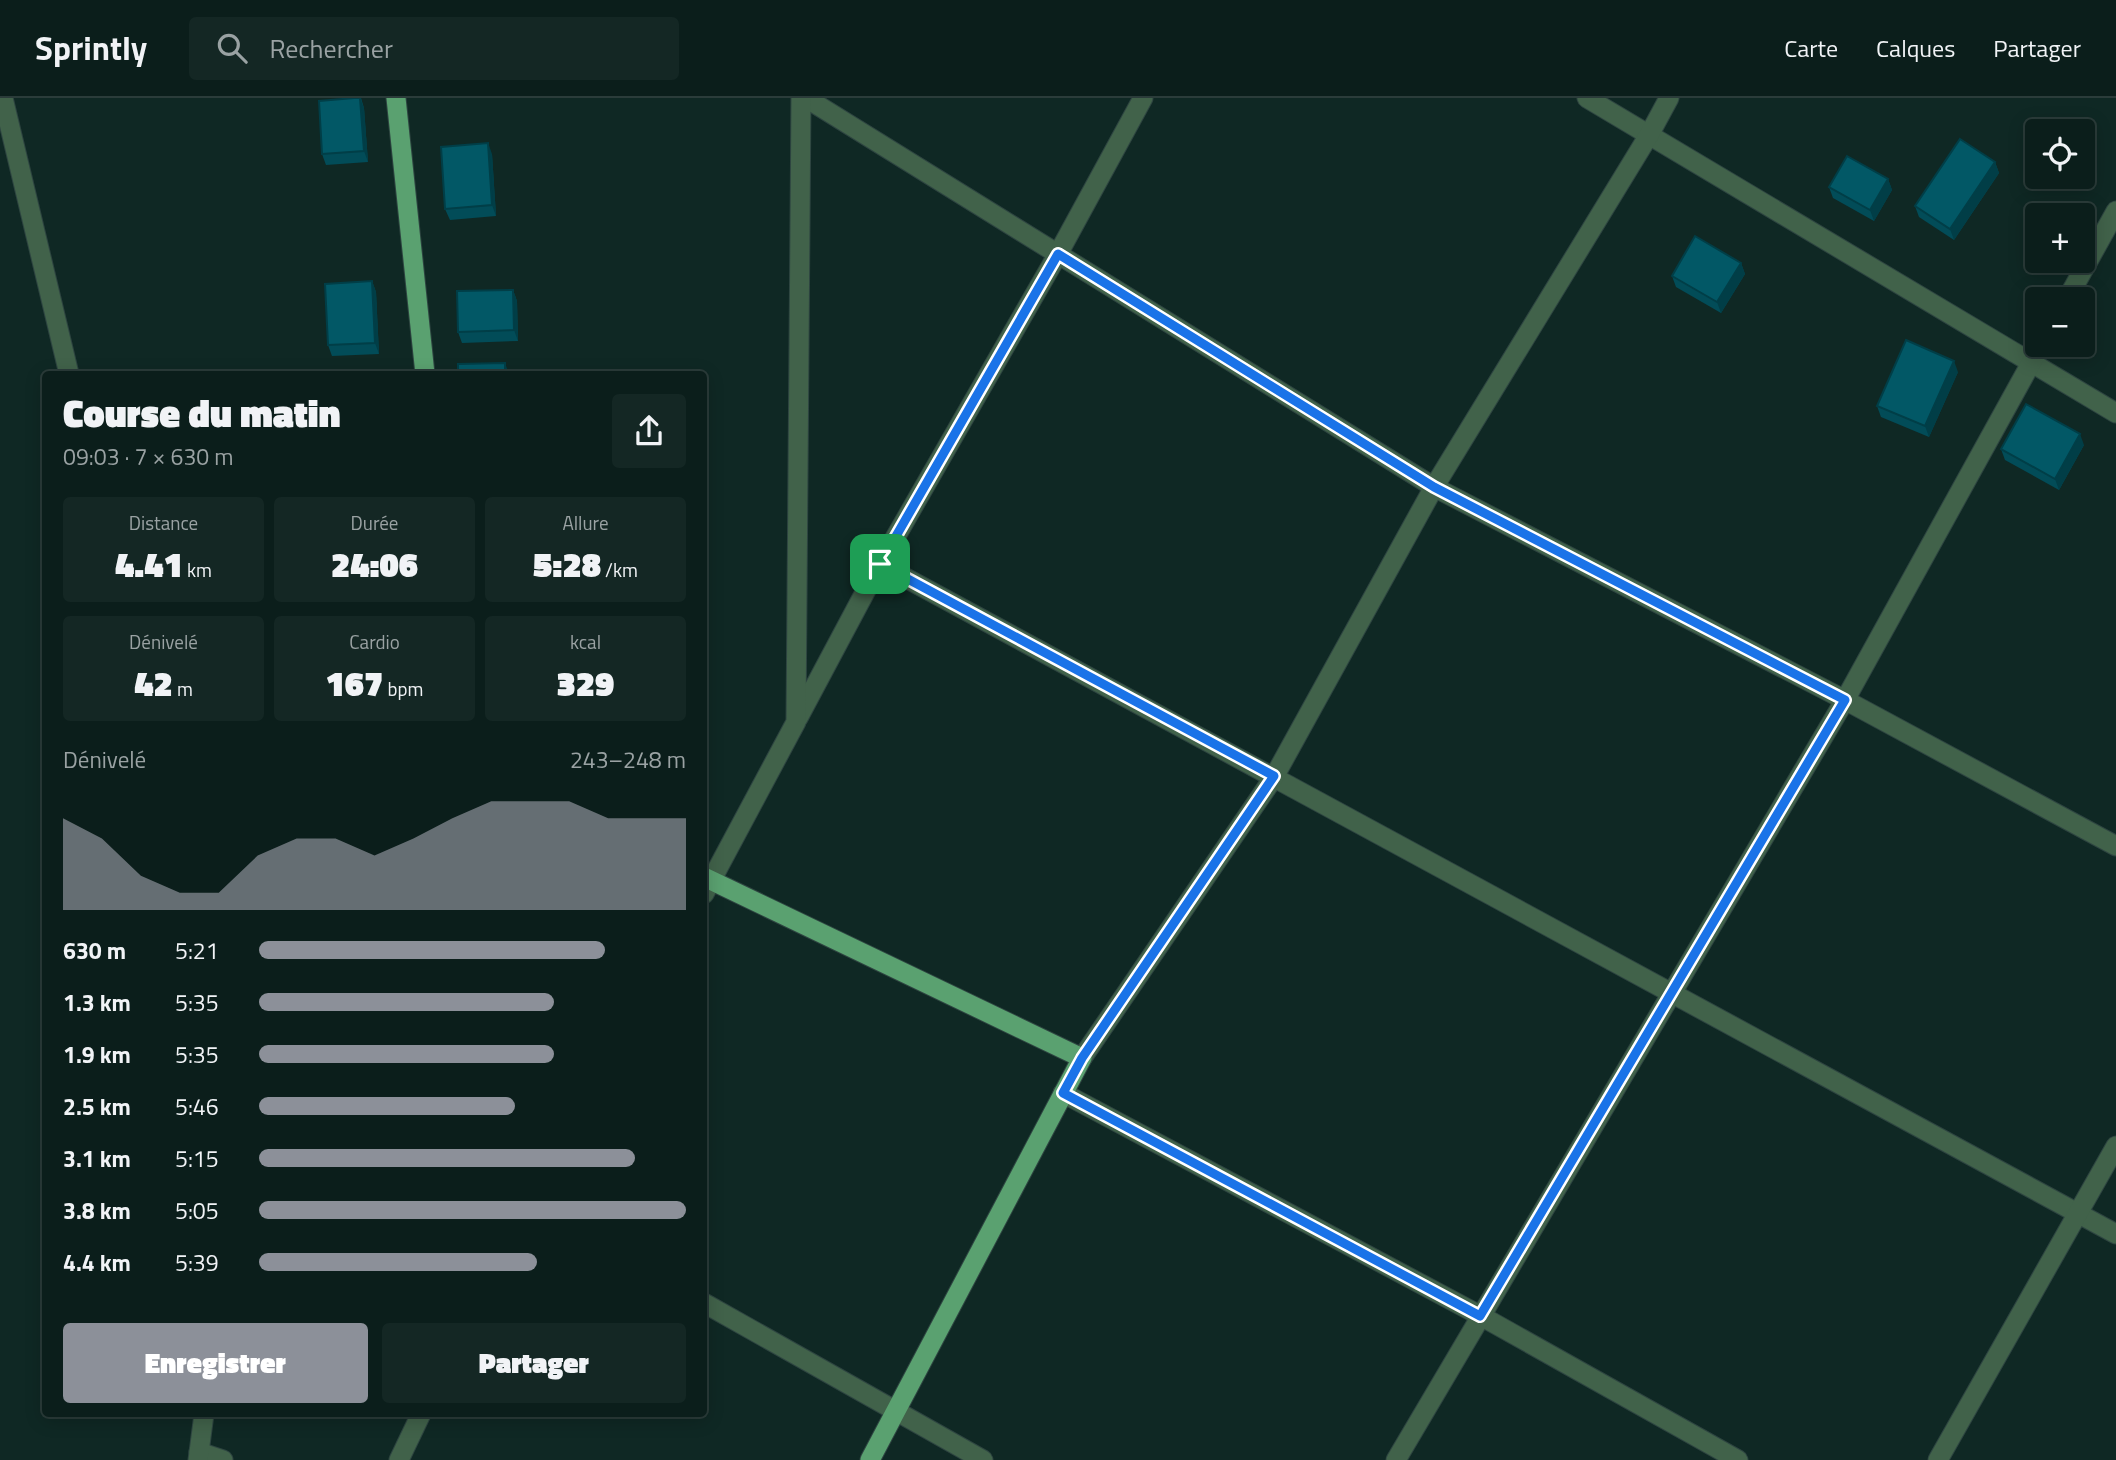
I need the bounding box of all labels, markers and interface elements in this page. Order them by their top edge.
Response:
search box [189,17,679,80]
text: Sprintly [35,23,147,73]
icon: search [213,29,251,67]
text: Rechercher [269,29,393,68]
text: Carte [1784,30,1838,66]
text: Calques [1876,30,1955,66]
text: Partager [1993,30,2081,66]
map controls [2025,119,2095,357]
button: locate [2025,119,2095,189]
button: + [2025,203,2095,273]
button: − [2025,287,2095,357]
text: Course du matin [63,384,340,442]
button: share [612,394,686,468]
text: 09:03 · 7 × 630 m [63,439,233,474]
text: Distance [129,508,198,537]
text: Durée [351,508,398,537]
text: Allure [562,508,609,537]
pin [850,534,910,594]
text: 4.41 [115,537,183,591]
text: 24:06 [331,537,418,591]
text: 5:28 [533,537,601,591]
icon: arrive [861,545,899,583]
text: km [183,555,212,584]
text: /km [601,555,638,584]
text: Dénivelé [129,627,198,656]
text: Cardio [349,627,400,656]
text: kcal [570,627,601,656]
text: 42 [134,656,173,710]
text: 167 [326,656,383,710]
text: 329 [557,656,614,710]
text: m [173,674,193,703]
text: bpm [383,674,423,703]
text: Dénivelé [63,742,146,777]
text: 243–248 m [570,742,686,777]
text: 630 m [63,933,126,968]
text: 5:21 [175,933,219,968]
text: 1.3 km [63,985,131,1020]
text: 5:35 [175,985,219,1020]
text: 1.9 km [63,1037,131,1072]
text: 5:35 [175,1037,219,1072]
text: 2.5 km [63,1089,131,1124]
text: 5:46 [175,1089,219,1124]
text: 3.1 km [63,1141,131,1176]
text: 5:15 [175,1141,219,1176]
text: 3.8 km [63,1193,131,1228]
text: 5:05 [175,1193,219,1228]
text: 4.4 km [63,1245,131,1280]
text: 5:39 [175,1245,219,1280]
button: Enregistrer [63,1323,368,1403]
button: Partager [382,1323,686,1403]

